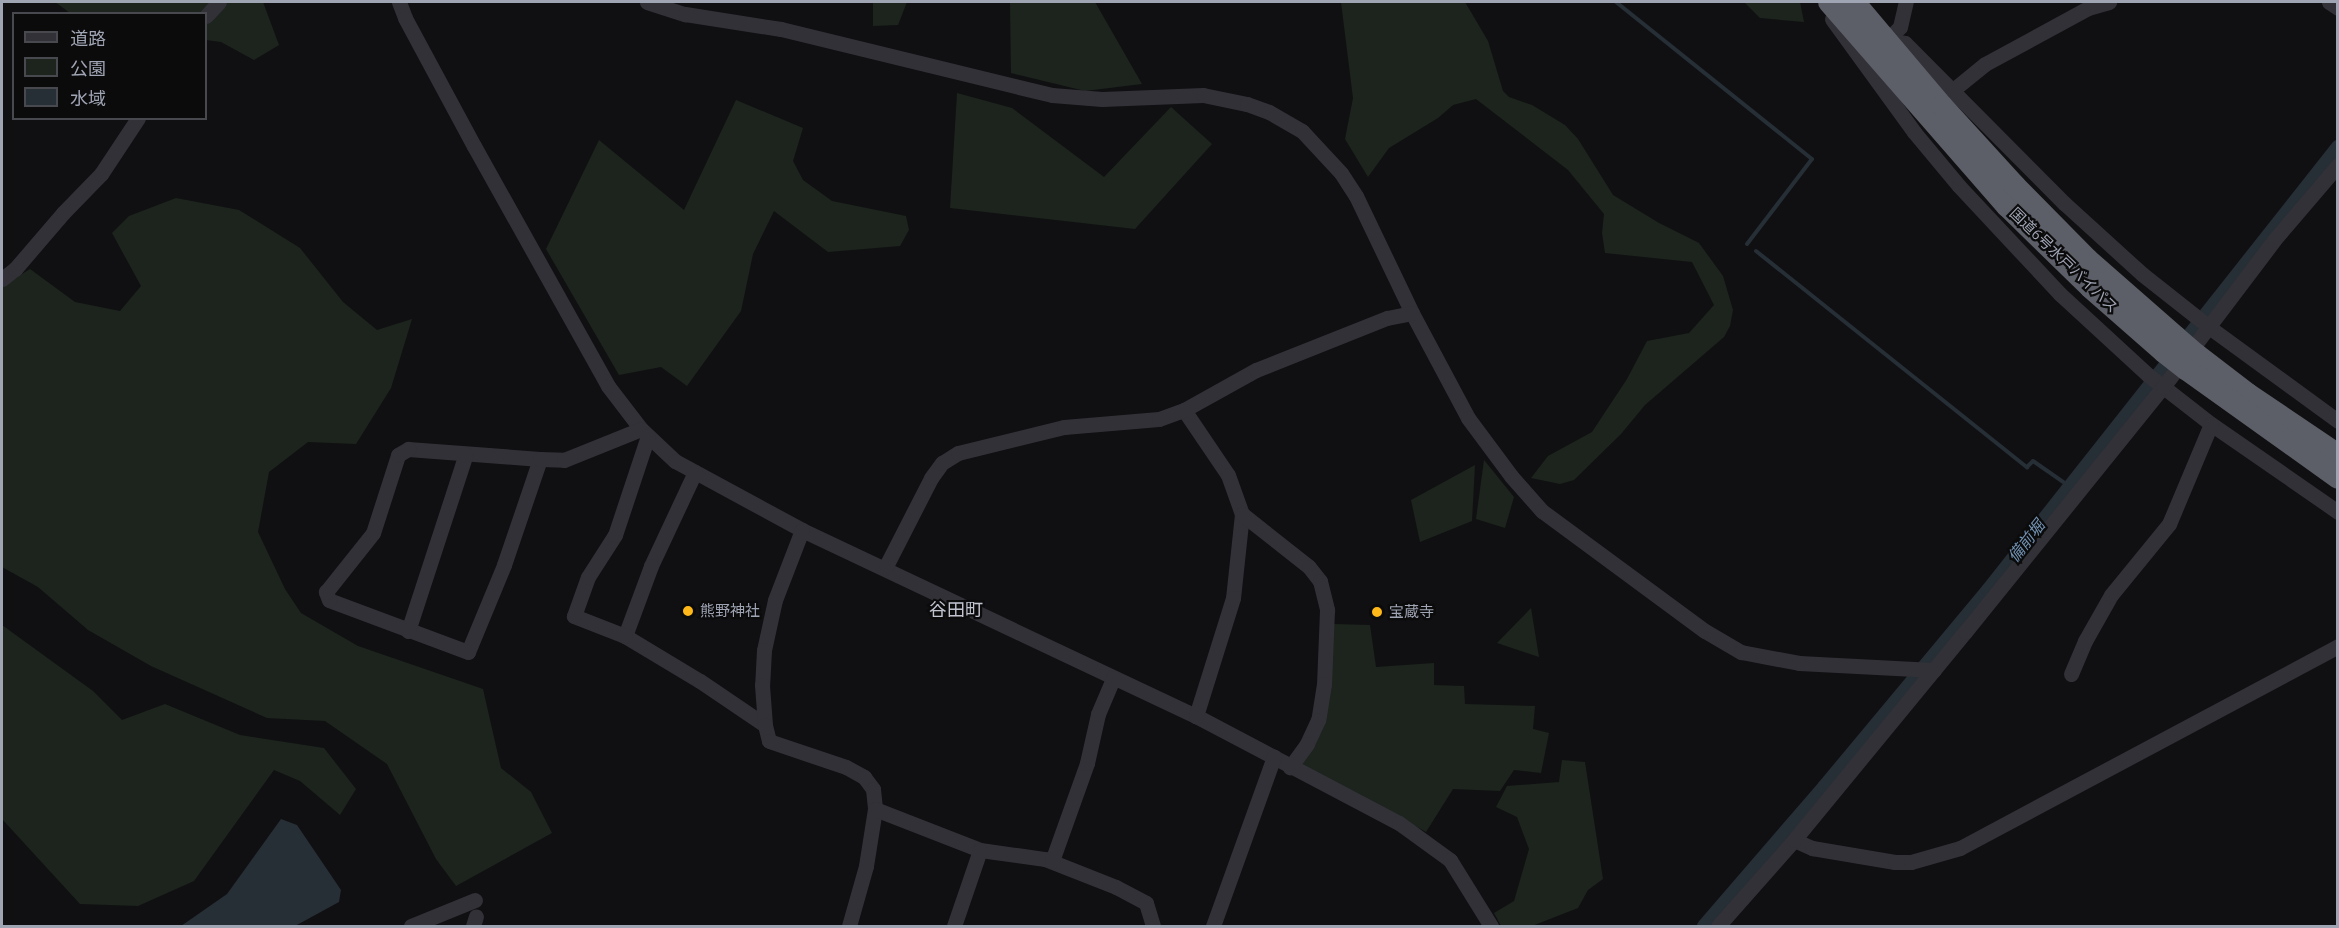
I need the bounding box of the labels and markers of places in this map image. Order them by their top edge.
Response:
place label: 熊野神社 [700,602,760,620]
place label: 宝蔵寺 [1389,603,1434,621]
marker: 熊野神社 [681,604,695,618]
marker: 宝蔵寺 [1370,605,1384,619]

